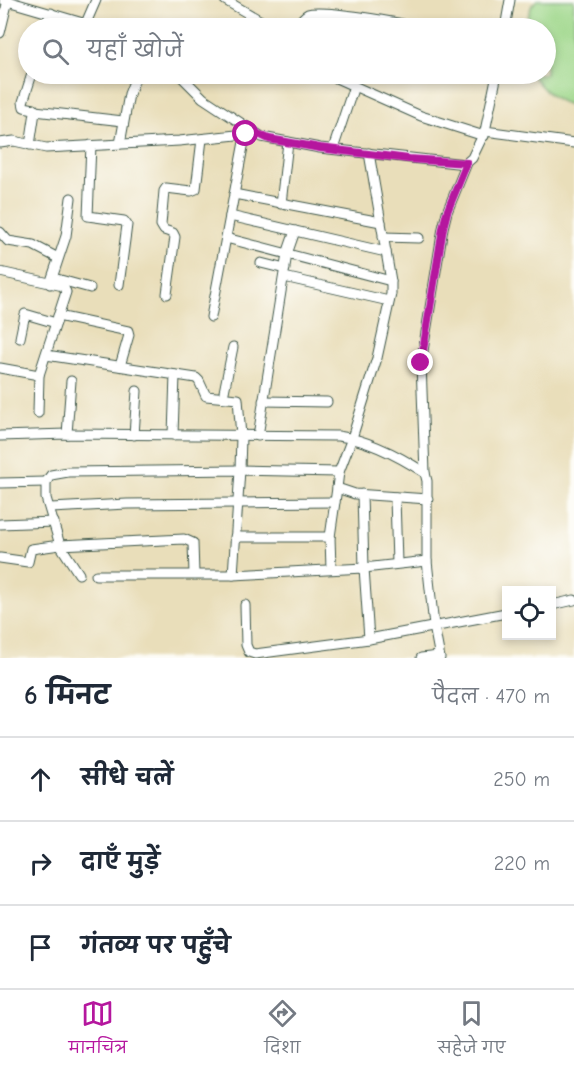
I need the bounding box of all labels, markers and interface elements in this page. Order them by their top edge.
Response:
search box [18,18,556,84]
icon: search [39,35,72,68]
text: यहाँ खोजें [87,37,183,63]
route start [232,120,258,146]
route end [407,349,433,375]
map controls [502,586,556,640]
button: locate [502,586,556,640]
text: 6 मिनट [24,681,110,711]
text: पैदल · 470 m [432,685,550,708]
icon: ahead [24,763,57,796]
text: सीधे चलें [81,765,173,791]
text: 250 m [493,768,550,791]
icon: right [24,847,57,880]
text: दाएँ मुड़ें [81,849,160,875]
text: 220 m [494,852,550,875]
icon: arrive [24,931,57,964]
text: गंतव्य पर पहुँचे [81,933,230,959]
tab: मानचित्र [69,997,127,1065]
tab: दिशा [264,997,301,1065]
tab: सहेजे गए [438,997,505,1065]

